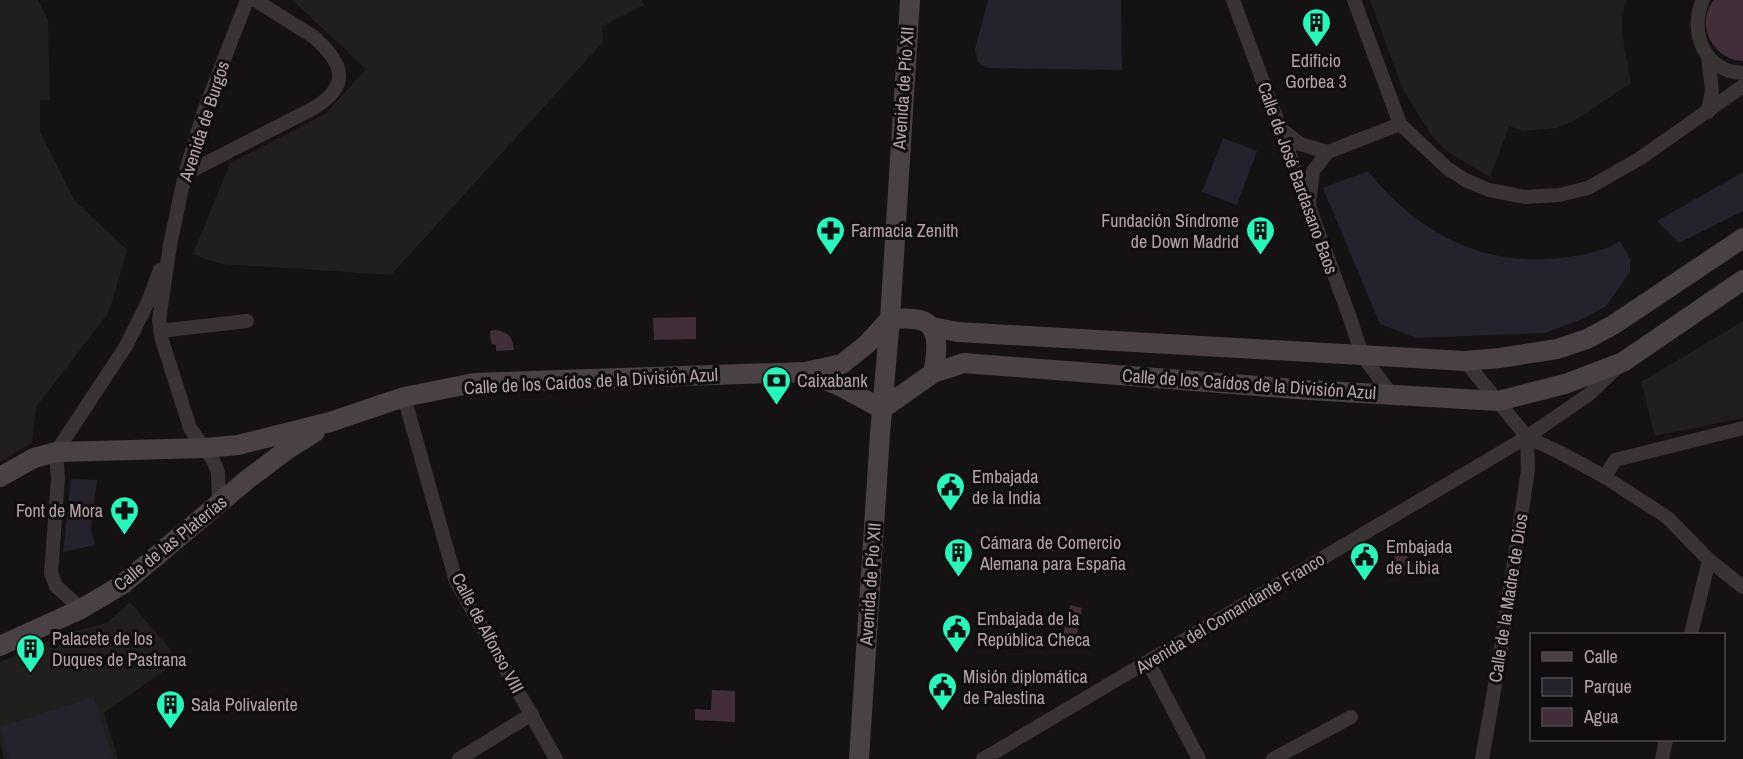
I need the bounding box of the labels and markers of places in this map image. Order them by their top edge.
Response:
building icon: Edificio Gorbea 3 [1300,7,1332,49]
place label: Edificio Gorbea 3 [1285,48,1347,94]
place label: Fundación Síndrome de Down Madrid [1101,208,1239,254]
pharmacy icon: Farmacia Zenith [814,214,846,256]
building icon: Fundación Síndrome de Down Madrid [1244,214,1276,256]
place label: Farmacia Zenith [851,218,959,243]
bank icon: Caixabank [760,364,792,406]
place label: Caixabank [797,368,868,393]
place label: Embajada de la India [972,464,1041,510]
public building icon: Embajada de la India [935,470,967,512]
pharmacy icon: Font de Mora [108,494,140,536]
place label: Font de Mora [16,498,103,523]
place label: Cámara de Comercio Alemana para España [979,530,1126,576]
place label: Embajada de Libia [1386,534,1452,580]
building icon: Cámara de Comercio Alemana para España [943,536,975,578]
public building icon: Embajada de Libia [1349,540,1381,582]
place label: Embajada de la República Checa [977,606,1090,652]
public building icon: Embajada de la República Checa [940,612,972,654]
place label: Palacete de los Duques de Pastrana [52,626,187,672]
building icon: Palacete de los Duques de Pastrana [15,632,47,674]
place label: Misión diplomática de Palestina [963,664,1088,710]
public building icon: Misión diplomática de Palestina [926,670,958,712]
building icon: Sala Polivalente [154,688,186,730]
place label: Sala Polivalente [191,692,298,717]

